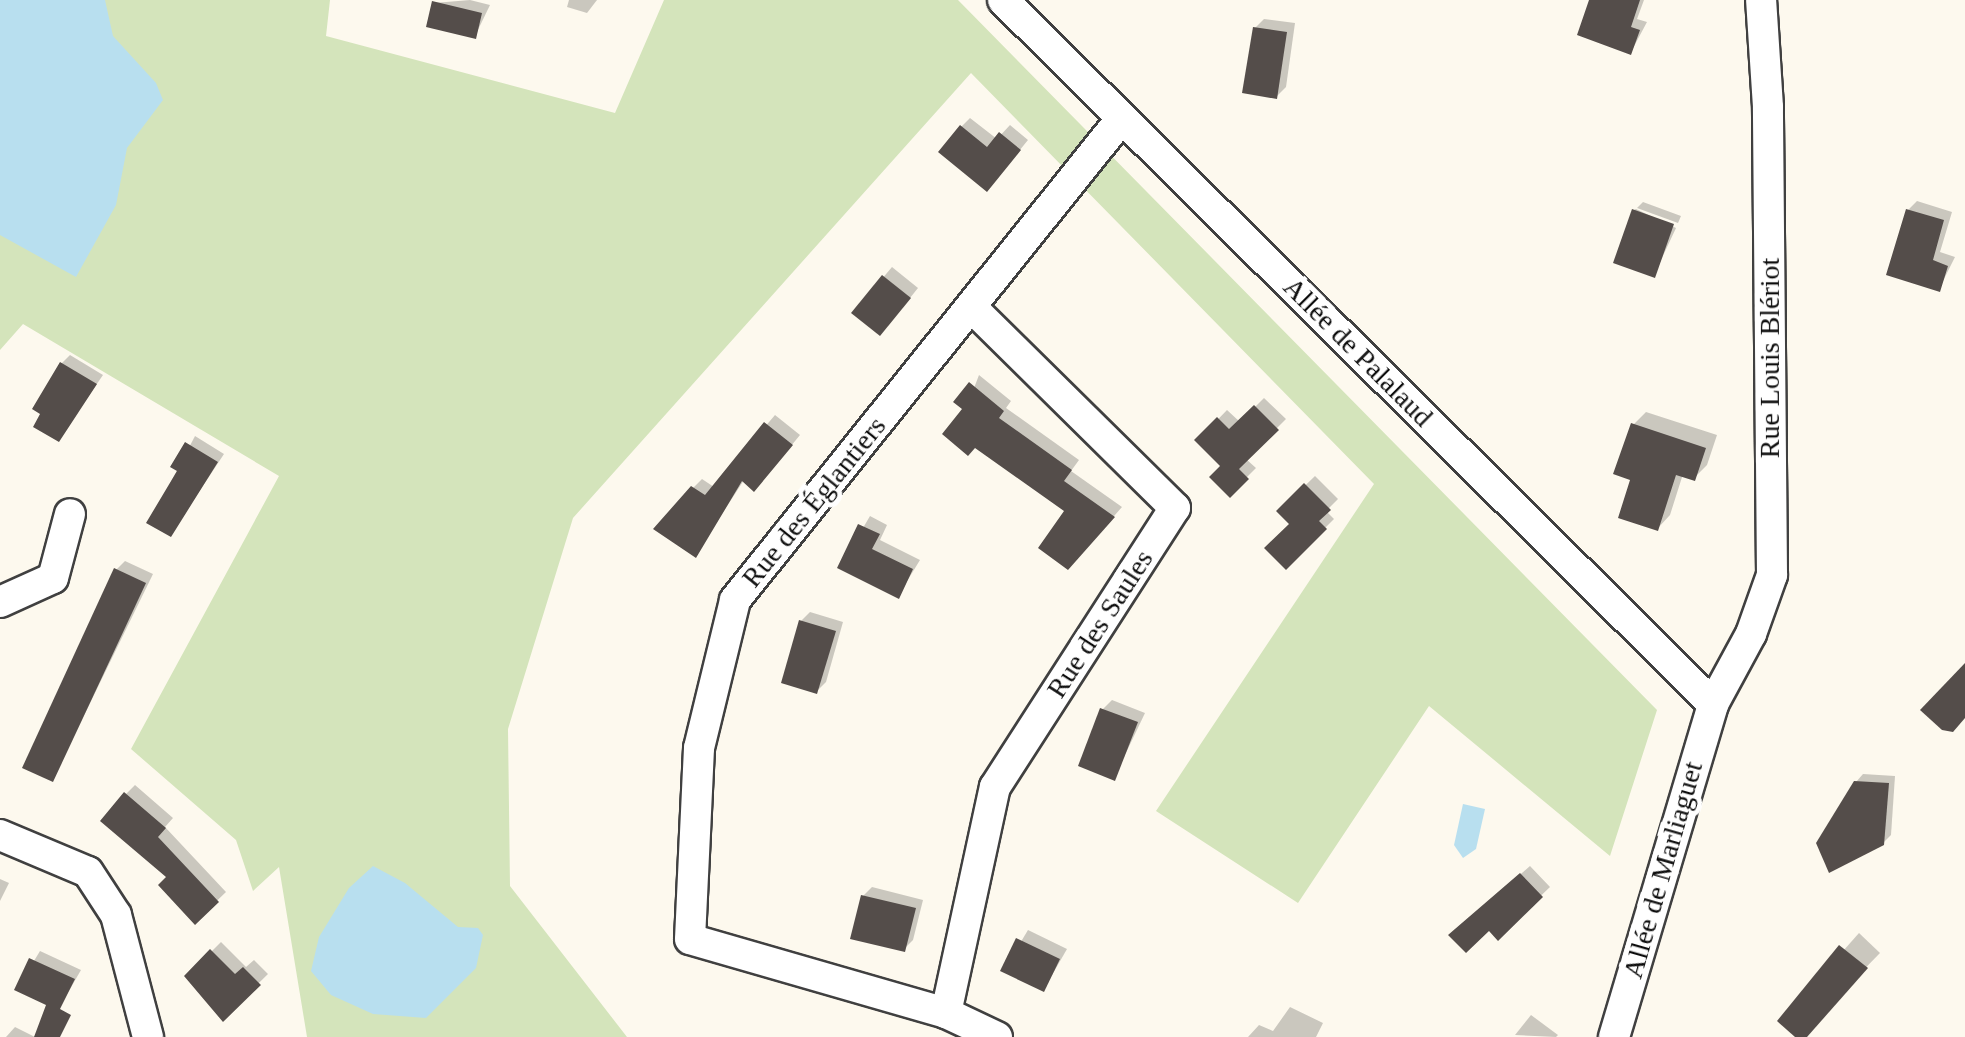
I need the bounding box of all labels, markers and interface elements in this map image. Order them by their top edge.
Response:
street label: Rue Louis Blériot [1753,258,1787,458]
street label: Allée de Palalaud [1276,270,1440,434]
street label: Rue des Églantiers [735,410,893,594]
street label: Rue des Saules [1040,544,1160,704]
street label: Allée de Marliaguet [1616,758,1710,982]

